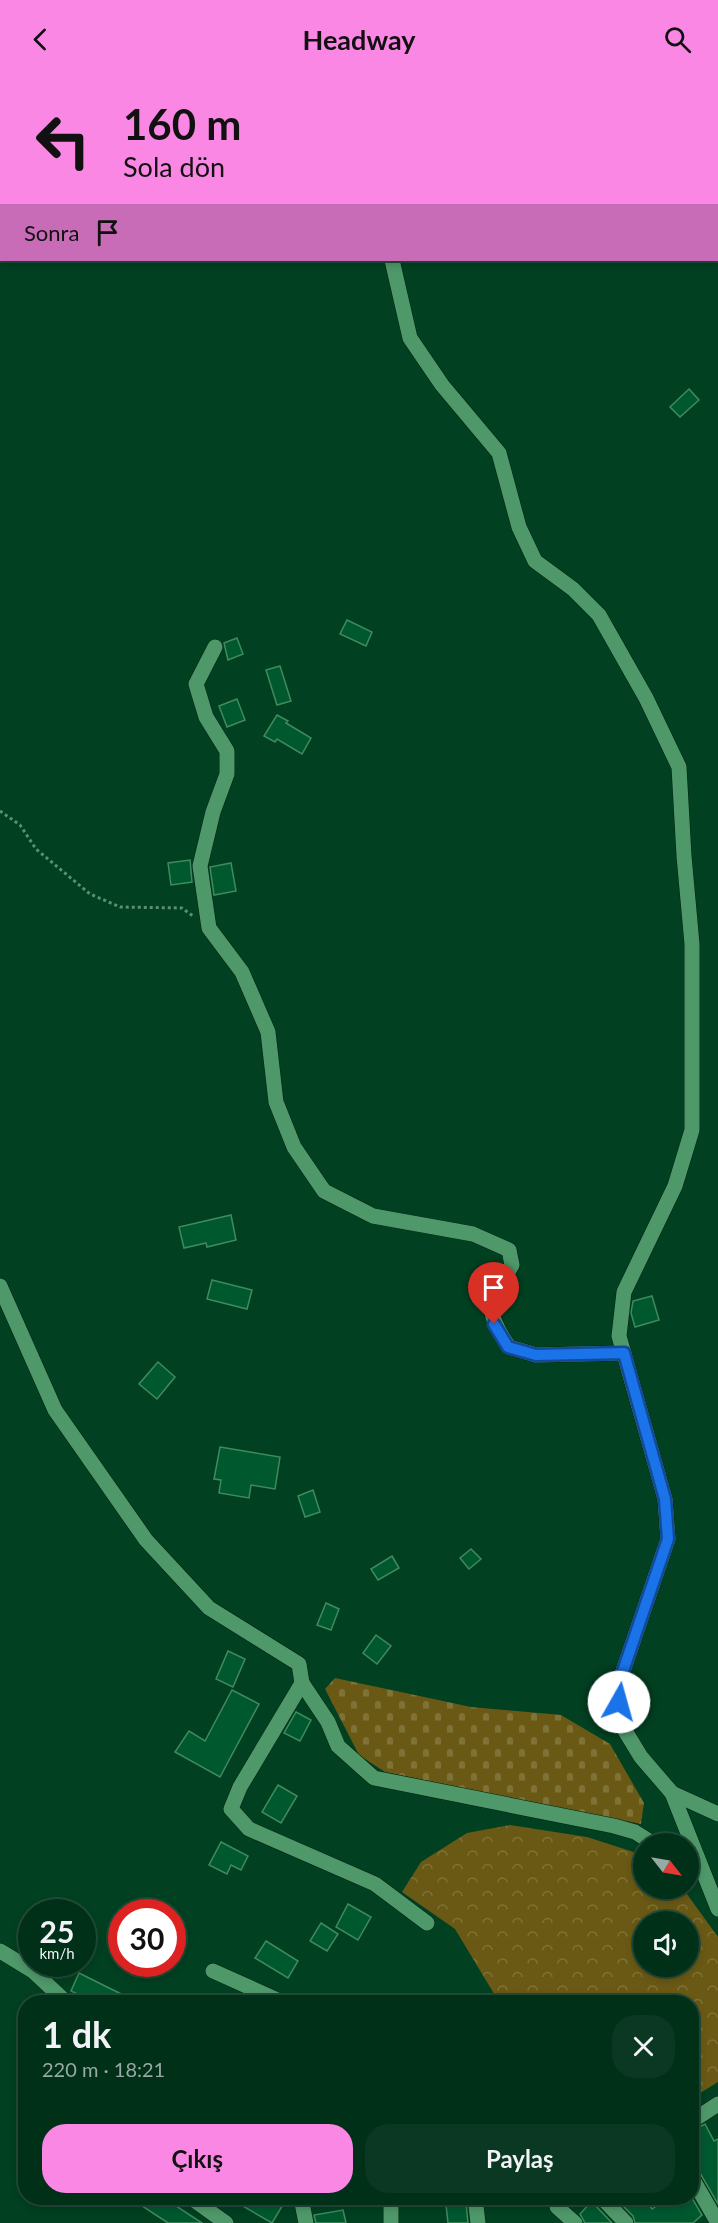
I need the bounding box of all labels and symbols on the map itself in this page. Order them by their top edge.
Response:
pin [468,1262,519,1324]
position arrow [587,1670,651,1734]
north arrow [633,1833,699,1899]
speed limit sign: 30 [108,1899,186,1977]

